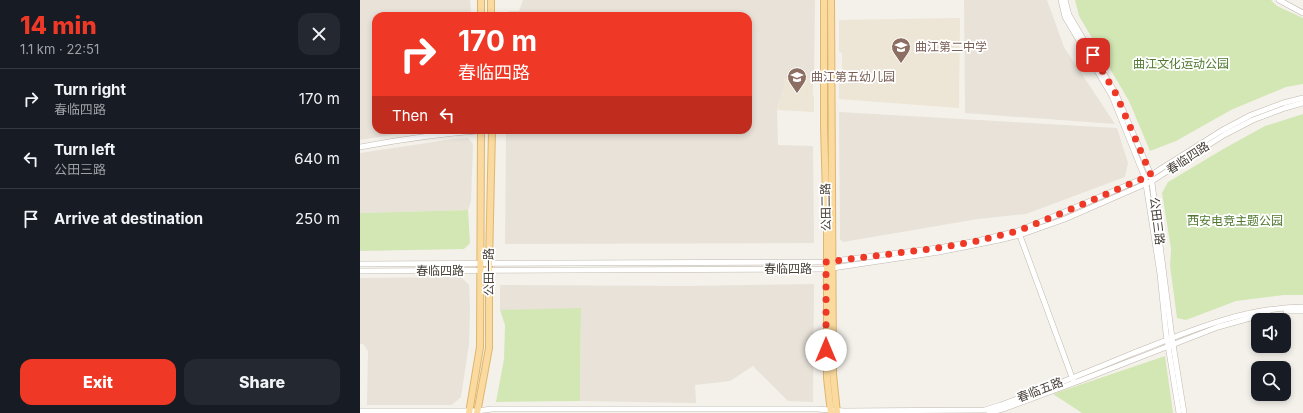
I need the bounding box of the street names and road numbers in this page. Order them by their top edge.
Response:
street label: 春临四路 [1164,138,1212,177]
street label: 公田二路 [818,183,833,231]
street label: 公田三路 [1147,196,1168,246]
street label: 公田一路 [481,248,496,296]
street label: 春临四路 [764,261,812,276]
street label: 春临四路 [416,263,464,278]
street label: 春临五路 [1015,374,1065,405]

